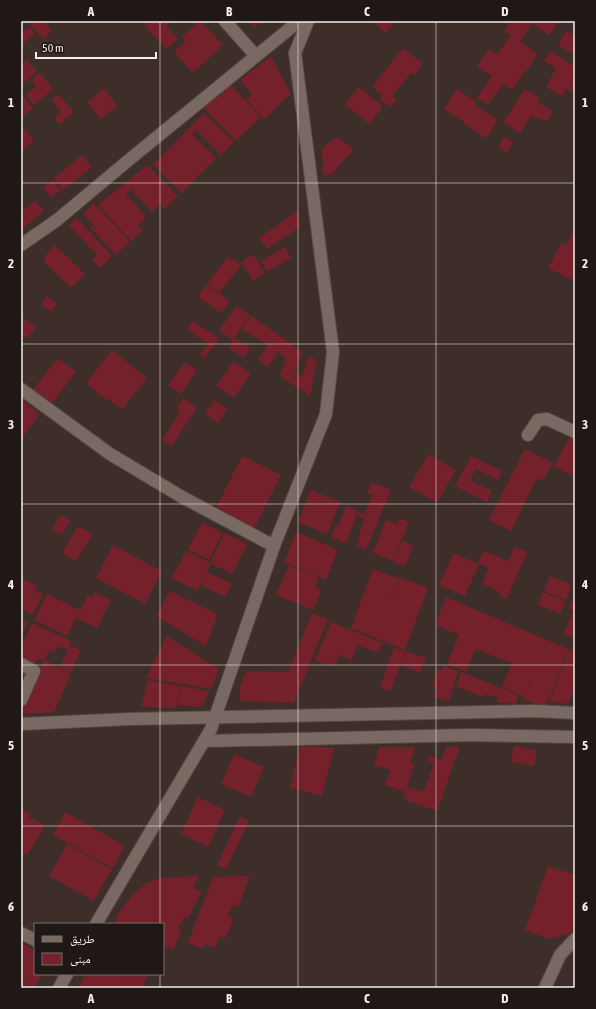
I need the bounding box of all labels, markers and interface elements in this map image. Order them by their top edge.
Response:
text: A [87,4,95,19]
text: B [226,4,233,19]
text: C [364,4,370,19]
text: D [501,4,509,19]
scale bar [36,34,156,60]
text: 50 m [42,41,64,55]
text: 1 [8,95,14,110]
text: 1 [582,95,588,110]
text: 2 [8,256,14,271]
text: 2 [582,256,588,271]
text: 3 [8,417,14,432]
text: 3 [582,417,588,432]
text: 4 [7,577,14,592]
text: 4 [581,577,588,592]
text: 5 [8,738,14,753]
text: 5 [582,738,588,753]
text: 6 [8,899,14,914]
text: 6 [582,899,588,914]
legend [34,923,164,975]
text: طريق [70,932,95,946]
text: مبنى [70,952,91,966]
text: A [87,991,95,1006]
text: B [226,991,233,1006]
text: C [364,991,370,1006]
text: D [501,991,509,1006]

